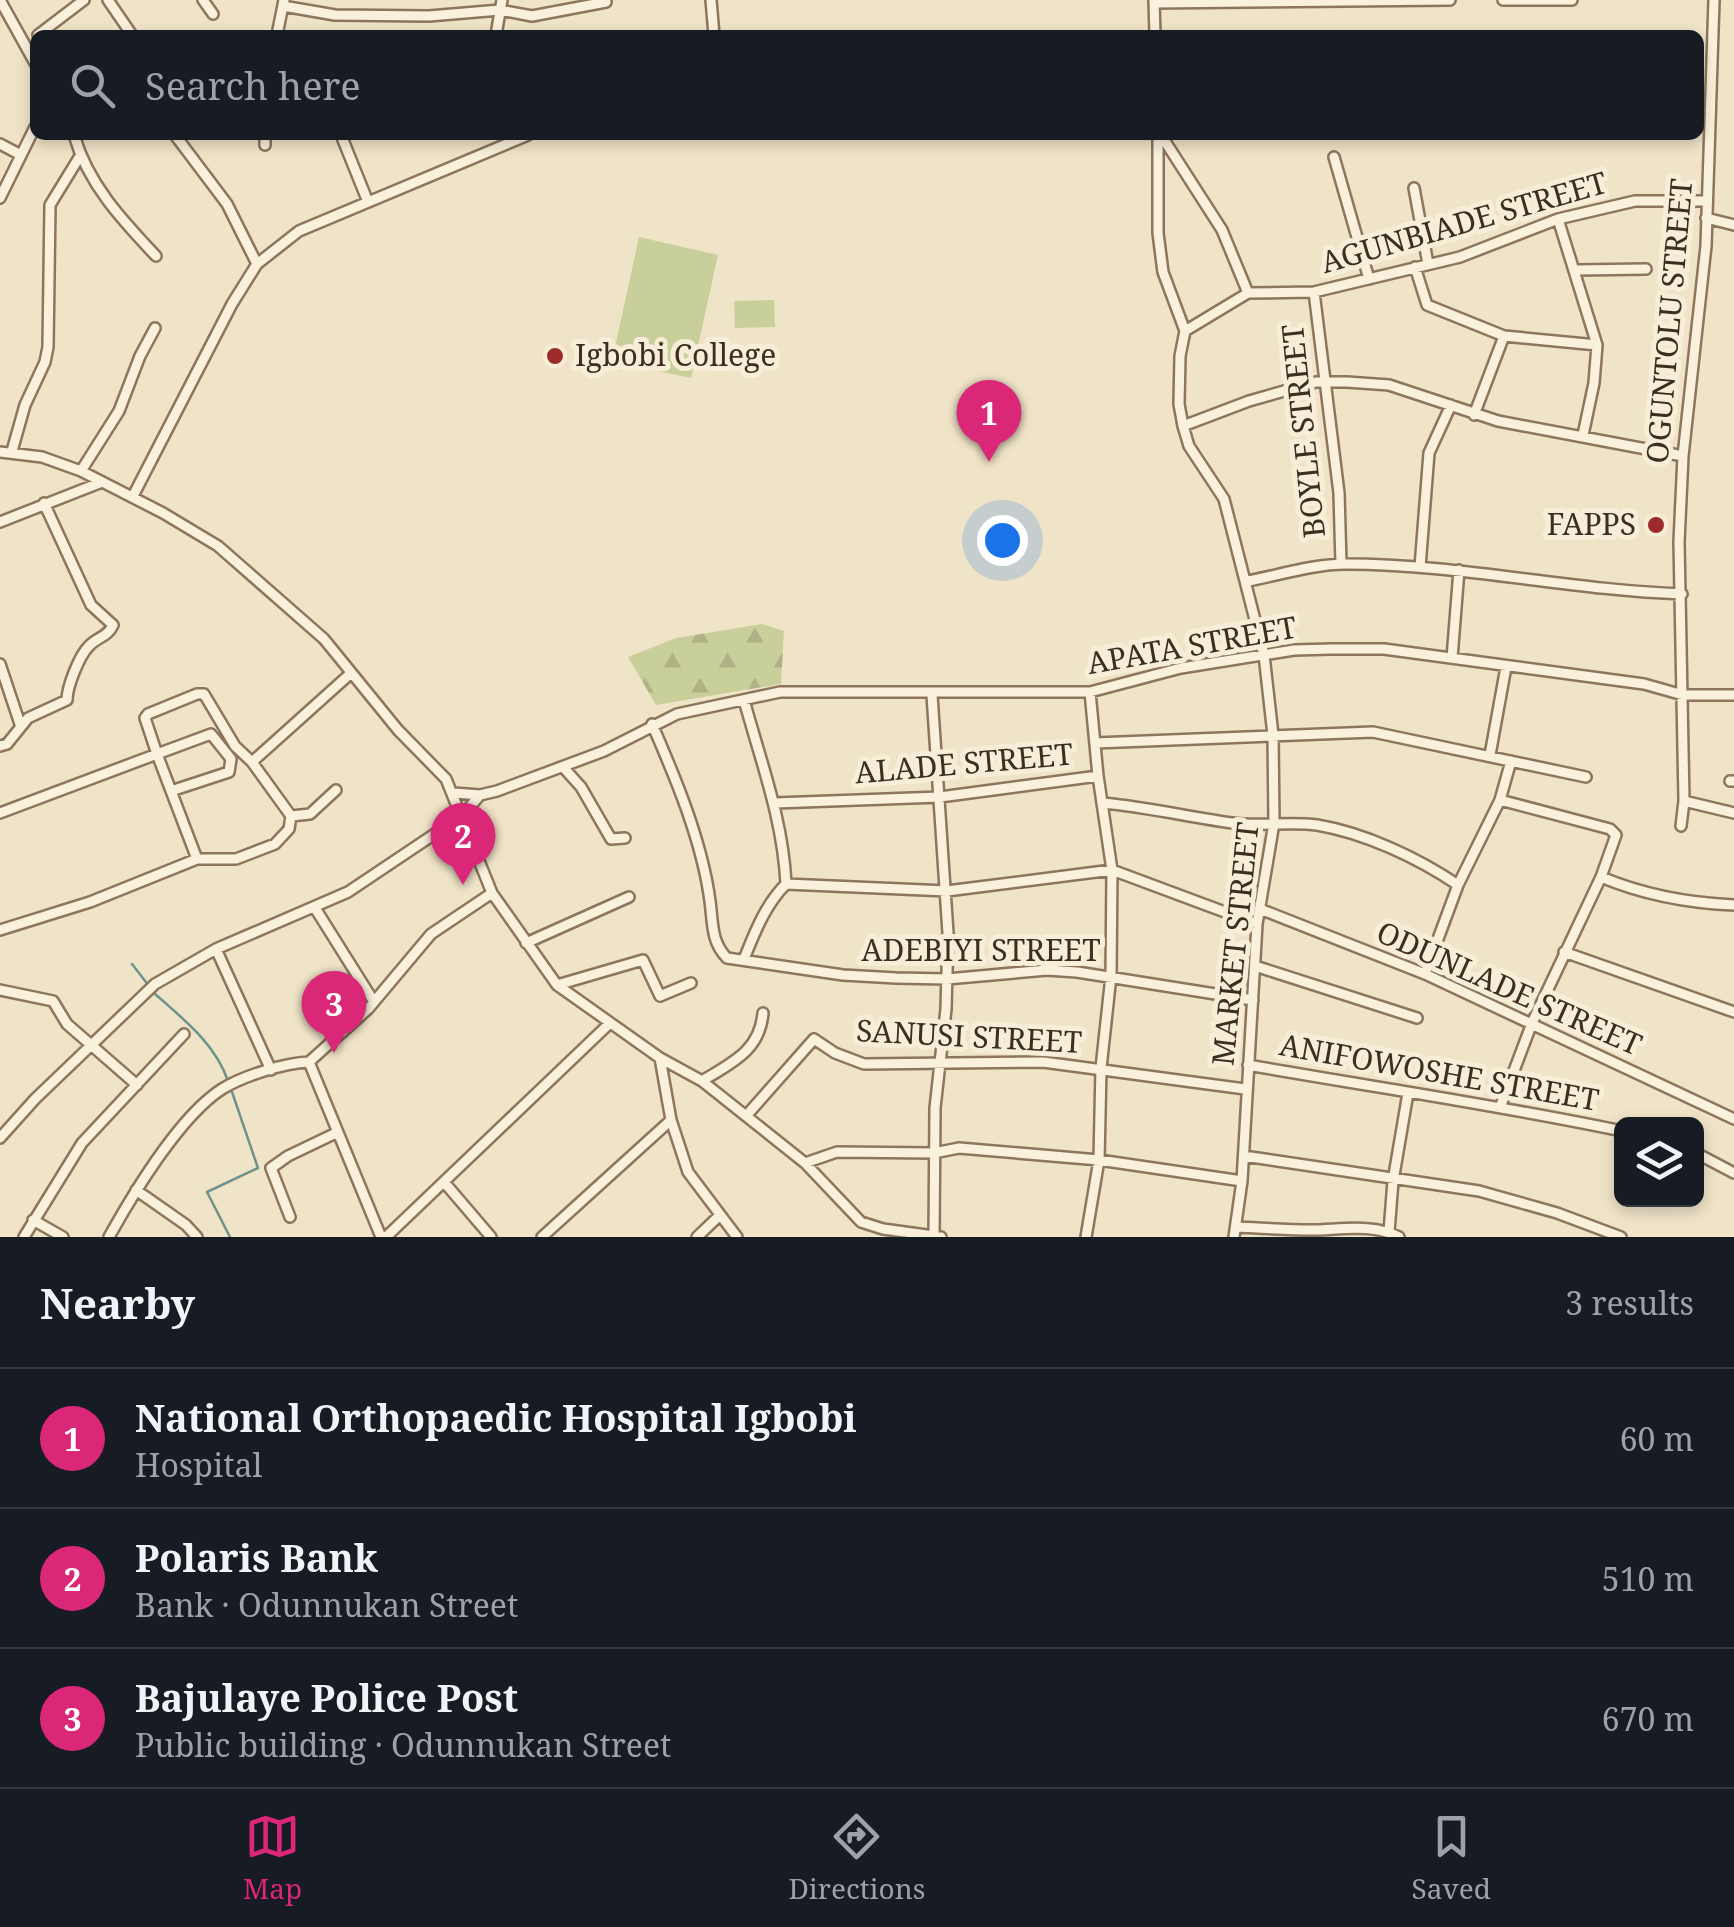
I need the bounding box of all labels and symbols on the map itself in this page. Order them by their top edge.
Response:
street label: AGUNBIADE STREET [1316,161,1612,282]
street label: OGUNTOLU STREET [1636,177,1701,465]
street label: BOYLE STREET [1271,322,1334,540]
place label: Igbobi College [575,334,776,375]
marker: Igbobi College [544,345,566,367]
pin: 1 [956,380,1022,462]
place label: FAPPS [1547,503,1636,544]
marker: FAPPS [1645,514,1667,536]
your location [977,515,1028,566]
street label: APATA STREET [1084,606,1300,683]
street label: ALADE STREET [853,733,1075,792]
pin: 2 [430,802,496,885]
street label: MARKET STREET [1201,820,1268,1068]
street label: ODUNLADE STREET [1371,911,1649,1065]
street label: ADEBIYI STREET [861,929,1101,970]
pin: 3 [302,970,366,1053]
street label: SANUSI STREET [855,1009,1083,1062]
street label: ANIFOWOSHE STREET [1276,1023,1602,1120]

